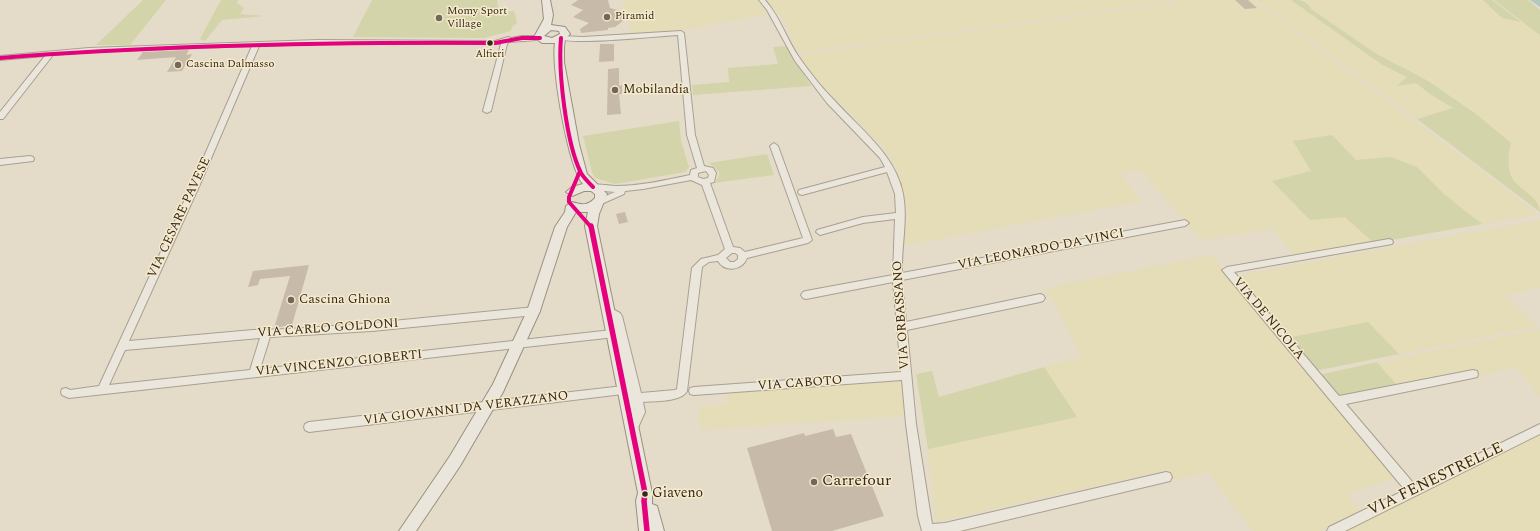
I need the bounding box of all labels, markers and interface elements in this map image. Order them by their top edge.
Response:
place label: Momy Sport Village [447,5,507,31]
place label: Piramid [615,10,654,24]
marker: Piramid [602,12,612,22]
marker: Momy Sport Village [434,13,444,23]
marker: Alfieri [485,38,495,48]
place label: Alfieri [476,49,504,61]
place label: Cascina Dalmasso [186,58,275,72]
marker: Cascina Dalmasso [173,60,183,70]
place label: Mobilandia [623,82,689,98]
marker: Mobilandia [610,85,620,95]
street label: VIA CESARE PAVESE [145,155,215,281]
street label: VIA LEONARDO DA VINCI [956,226,1126,274]
street label: VIA ORBASSANO [890,260,914,370]
street label: VIA DE NICOLA [1229,275,1307,363]
place label: Cascina Ghiona [299,292,390,308]
marker: Cascina Ghiona [286,295,296,305]
street label: VIA CARLO GOLDONI [257,316,399,342]
street label: VIA VINCENZO GIOBERTI [255,347,423,381]
street label: VIA CABOTO [757,373,843,395]
street label: VIA GIOVANNI DA VERAZZANO [363,389,569,429]
street label: VIA FENESTRELLE [1365,439,1507,521]
place label: Carrefour [822,472,891,492]
marker: Carrefour [809,477,819,487]
place label: Giaveno [652,486,703,502]
marker: Giaveno [640,489,650,499]

